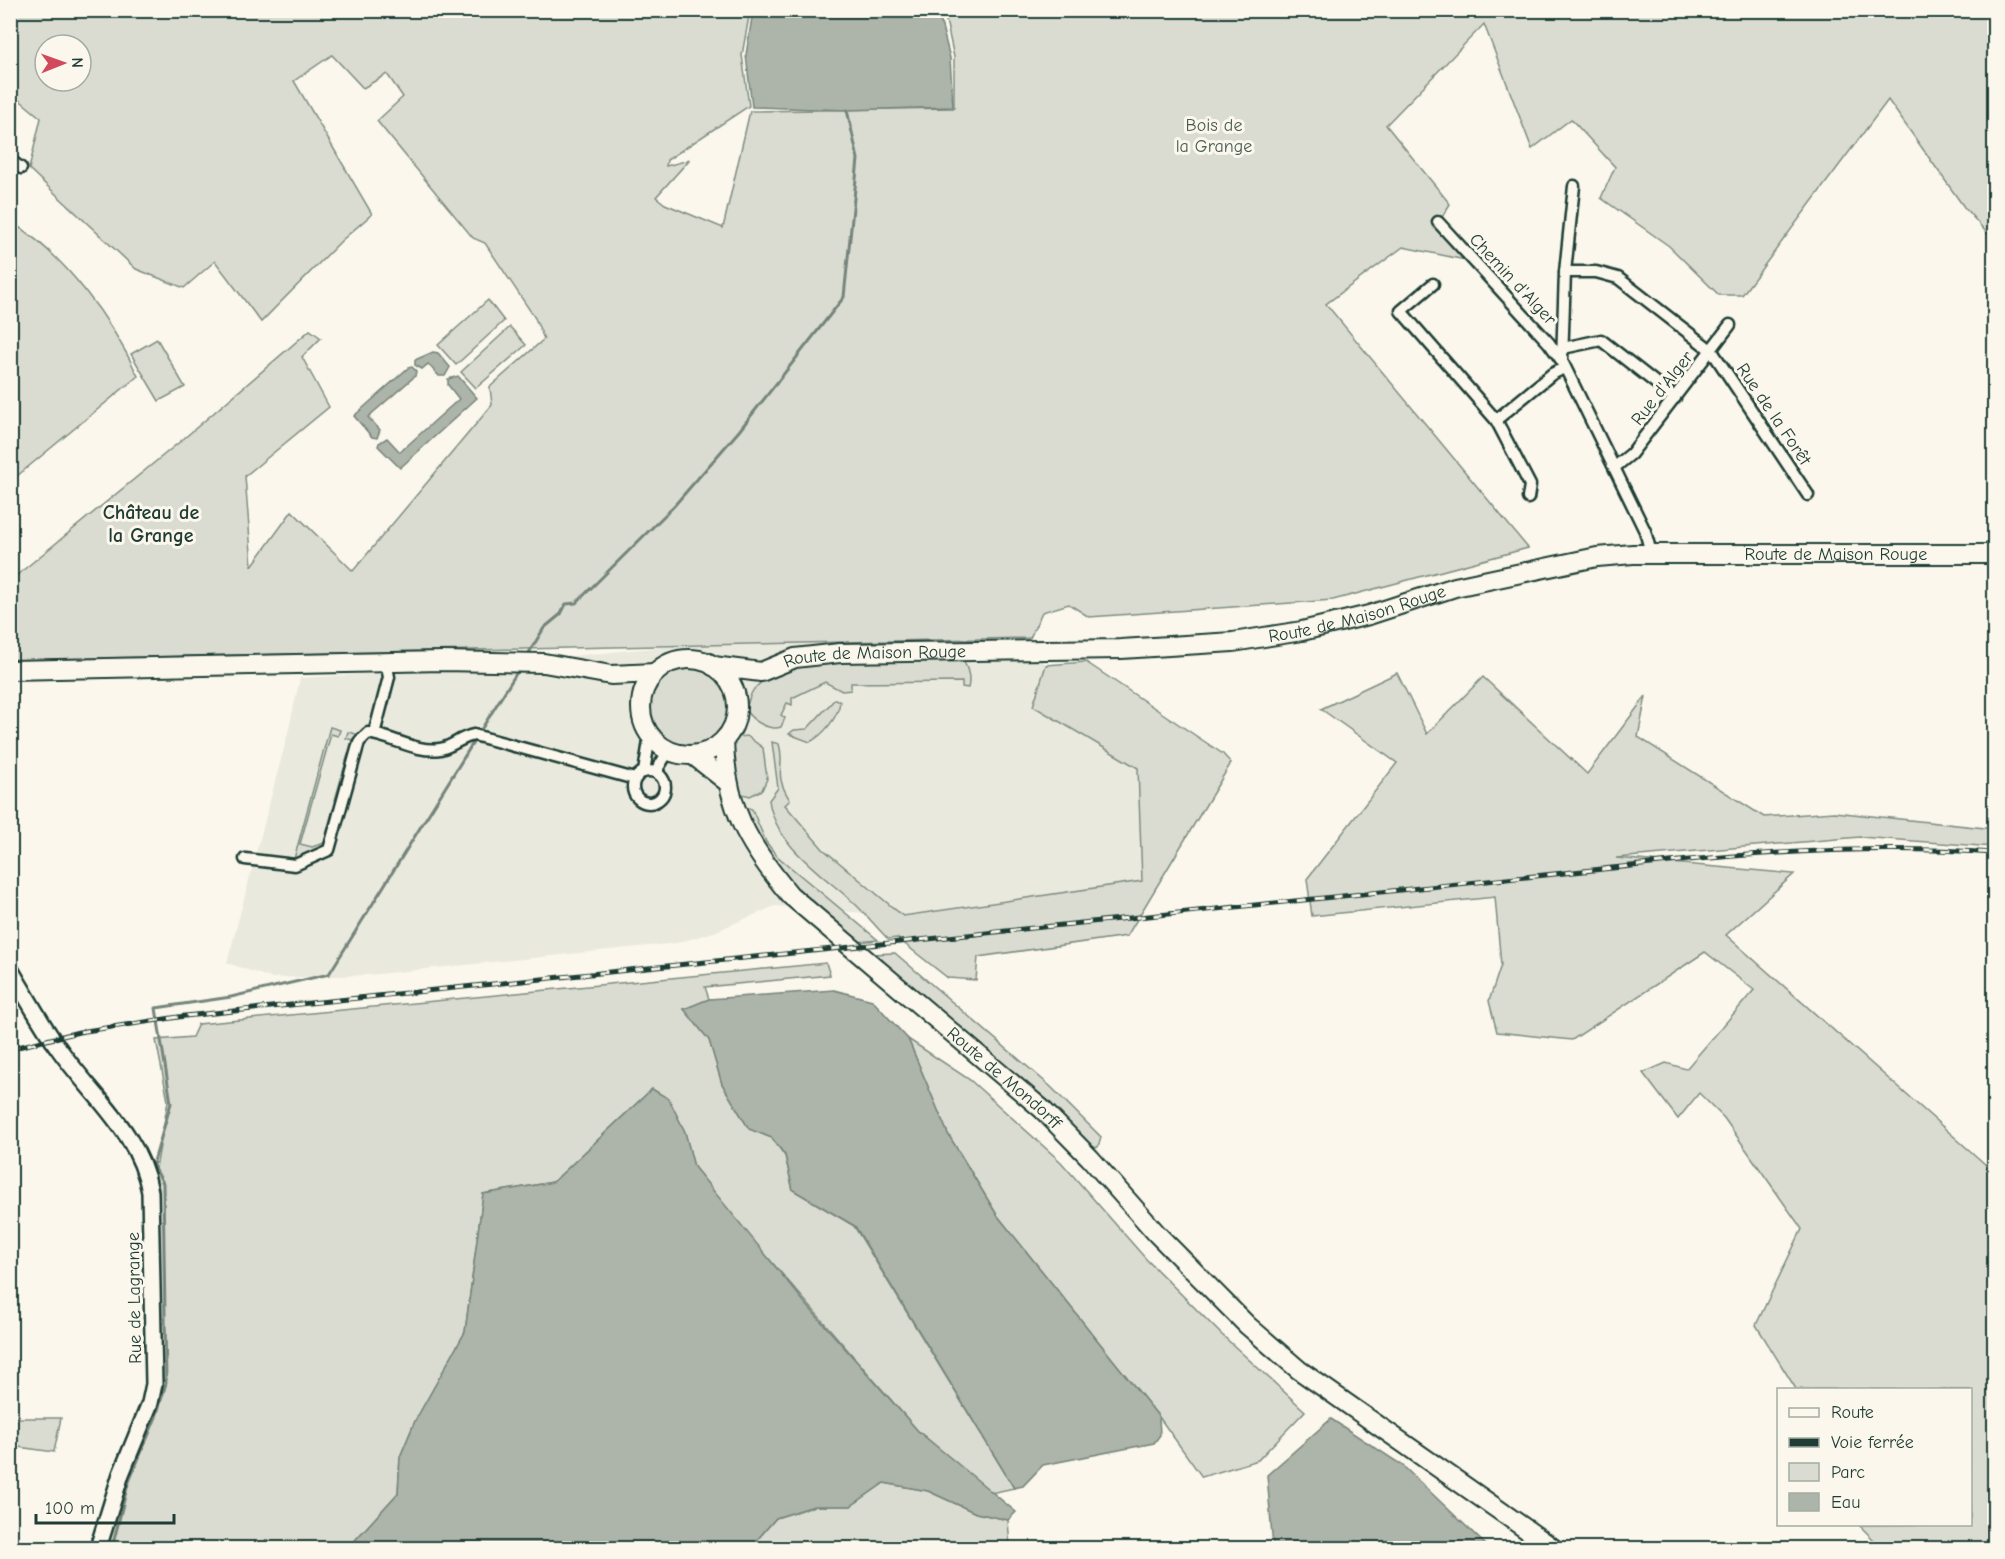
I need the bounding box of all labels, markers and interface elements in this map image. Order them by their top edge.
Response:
north arrow [33,33,93,93]
text: N [68,57,86,68]
park label: Bois de la Grange [1176,115,1252,157]
street label: Chemin d'Alger [1465,229,1561,330]
street label: Rue d'Alger [1627,346,1698,430]
street label: Rue de la Forêt [1732,359,1816,470]
district label: Château de la Grange [103,501,199,547]
street label: Route de Maison Rouge [1744,544,1927,565]
street label: Route de Maison Rouge [1267,581,1448,647]
street label: Route de Maison Rouge [781,641,966,673]
street label: Route de Mondorff [942,1023,1066,1134]
street label: Rue de Lagrange [123,1232,146,1364]
legend [1777,1388,1972,1526]
text: Route [1831,1402,1874,1423]
text: Voie ferrée [1831,1432,1914,1453]
text: Parc [1831,1462,1865,1483]
scale bar [36,1487,174,1525]
text: Eau [1831,1492,1860,1513]
text: 100 m [45,1498,95,1519]

